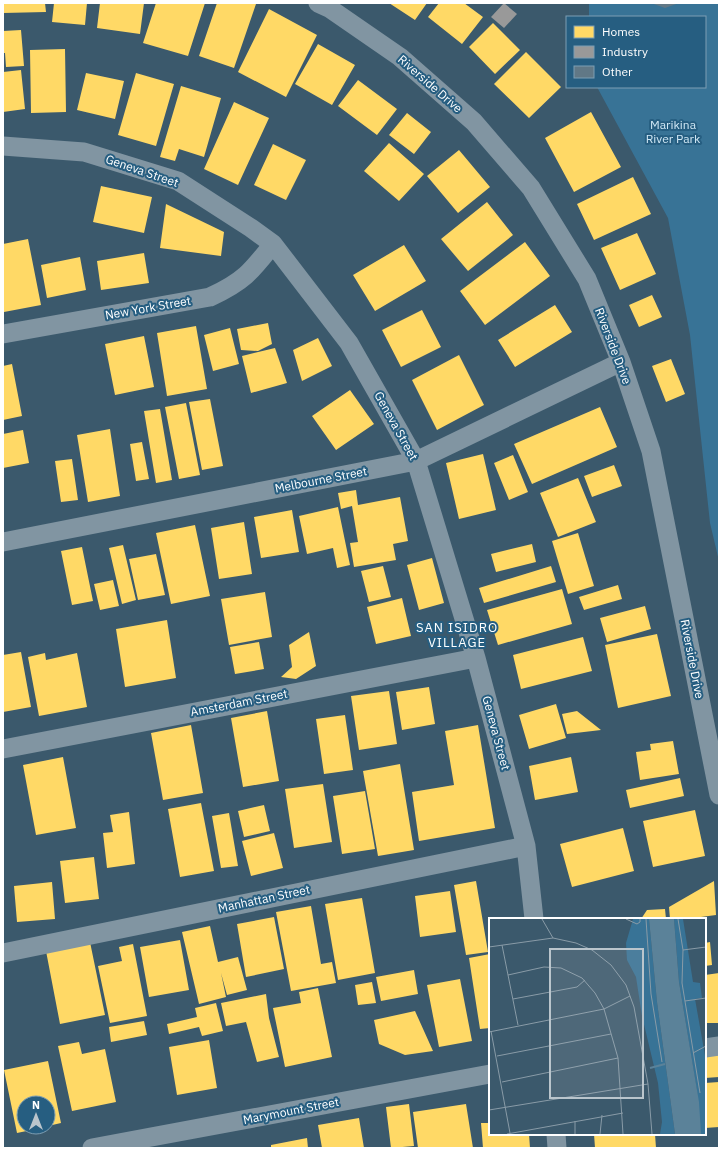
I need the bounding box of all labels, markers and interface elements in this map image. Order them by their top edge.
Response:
legend [566,16,706,88]
text: Homes [602,24,640,39]
text: Industry [602,44,648,59]
street label: Riverside Drive [395,52,466,116]
text: Other [602,64,633,79]
park label: Marikina River Park [646,117,701,146]
street label: Geneva Street [104,151,181,190]
street label: New York Street [104,293,192,322]
street label: Riverside Drive [592,306,635,386]
street label: Geneva Street [371,389,421,463]
street label: Melbourne Street [274,463,368,496]
street label: Riverside Drive [677,618,708,700]
district label: SAN ISIDRO VILLAGE [416,619,498,651]
street label: Amsterdam Street [189,686,289,719]
street label: Geneva Street [479,694,514,772]
street label: Manhattan Street [217,881,311,916]
inset map [489,918,706,1135]
street label: Marymount Street [242,1094,340,1127]
north arrow [16,1095,56,1135]
text: N [32,1098,40,1112]

